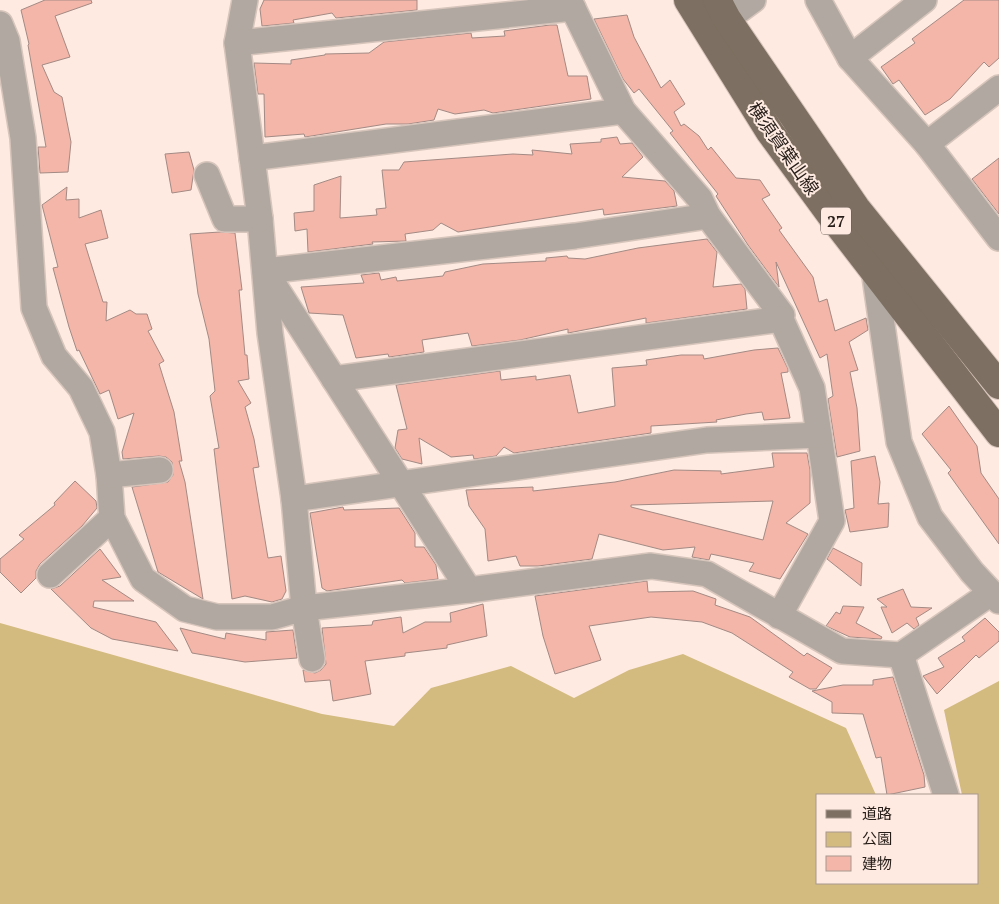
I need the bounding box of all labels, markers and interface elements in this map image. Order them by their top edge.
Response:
street label: 横須賀葉山線 [743,97,825,199]
road number: 27 [821,208,851,235]
legend [816,794,979,884]
text: 道路 [862,803,892,823]
text: 公園 [862,828,892,848]
text: 建物 [862,853,892,873]

